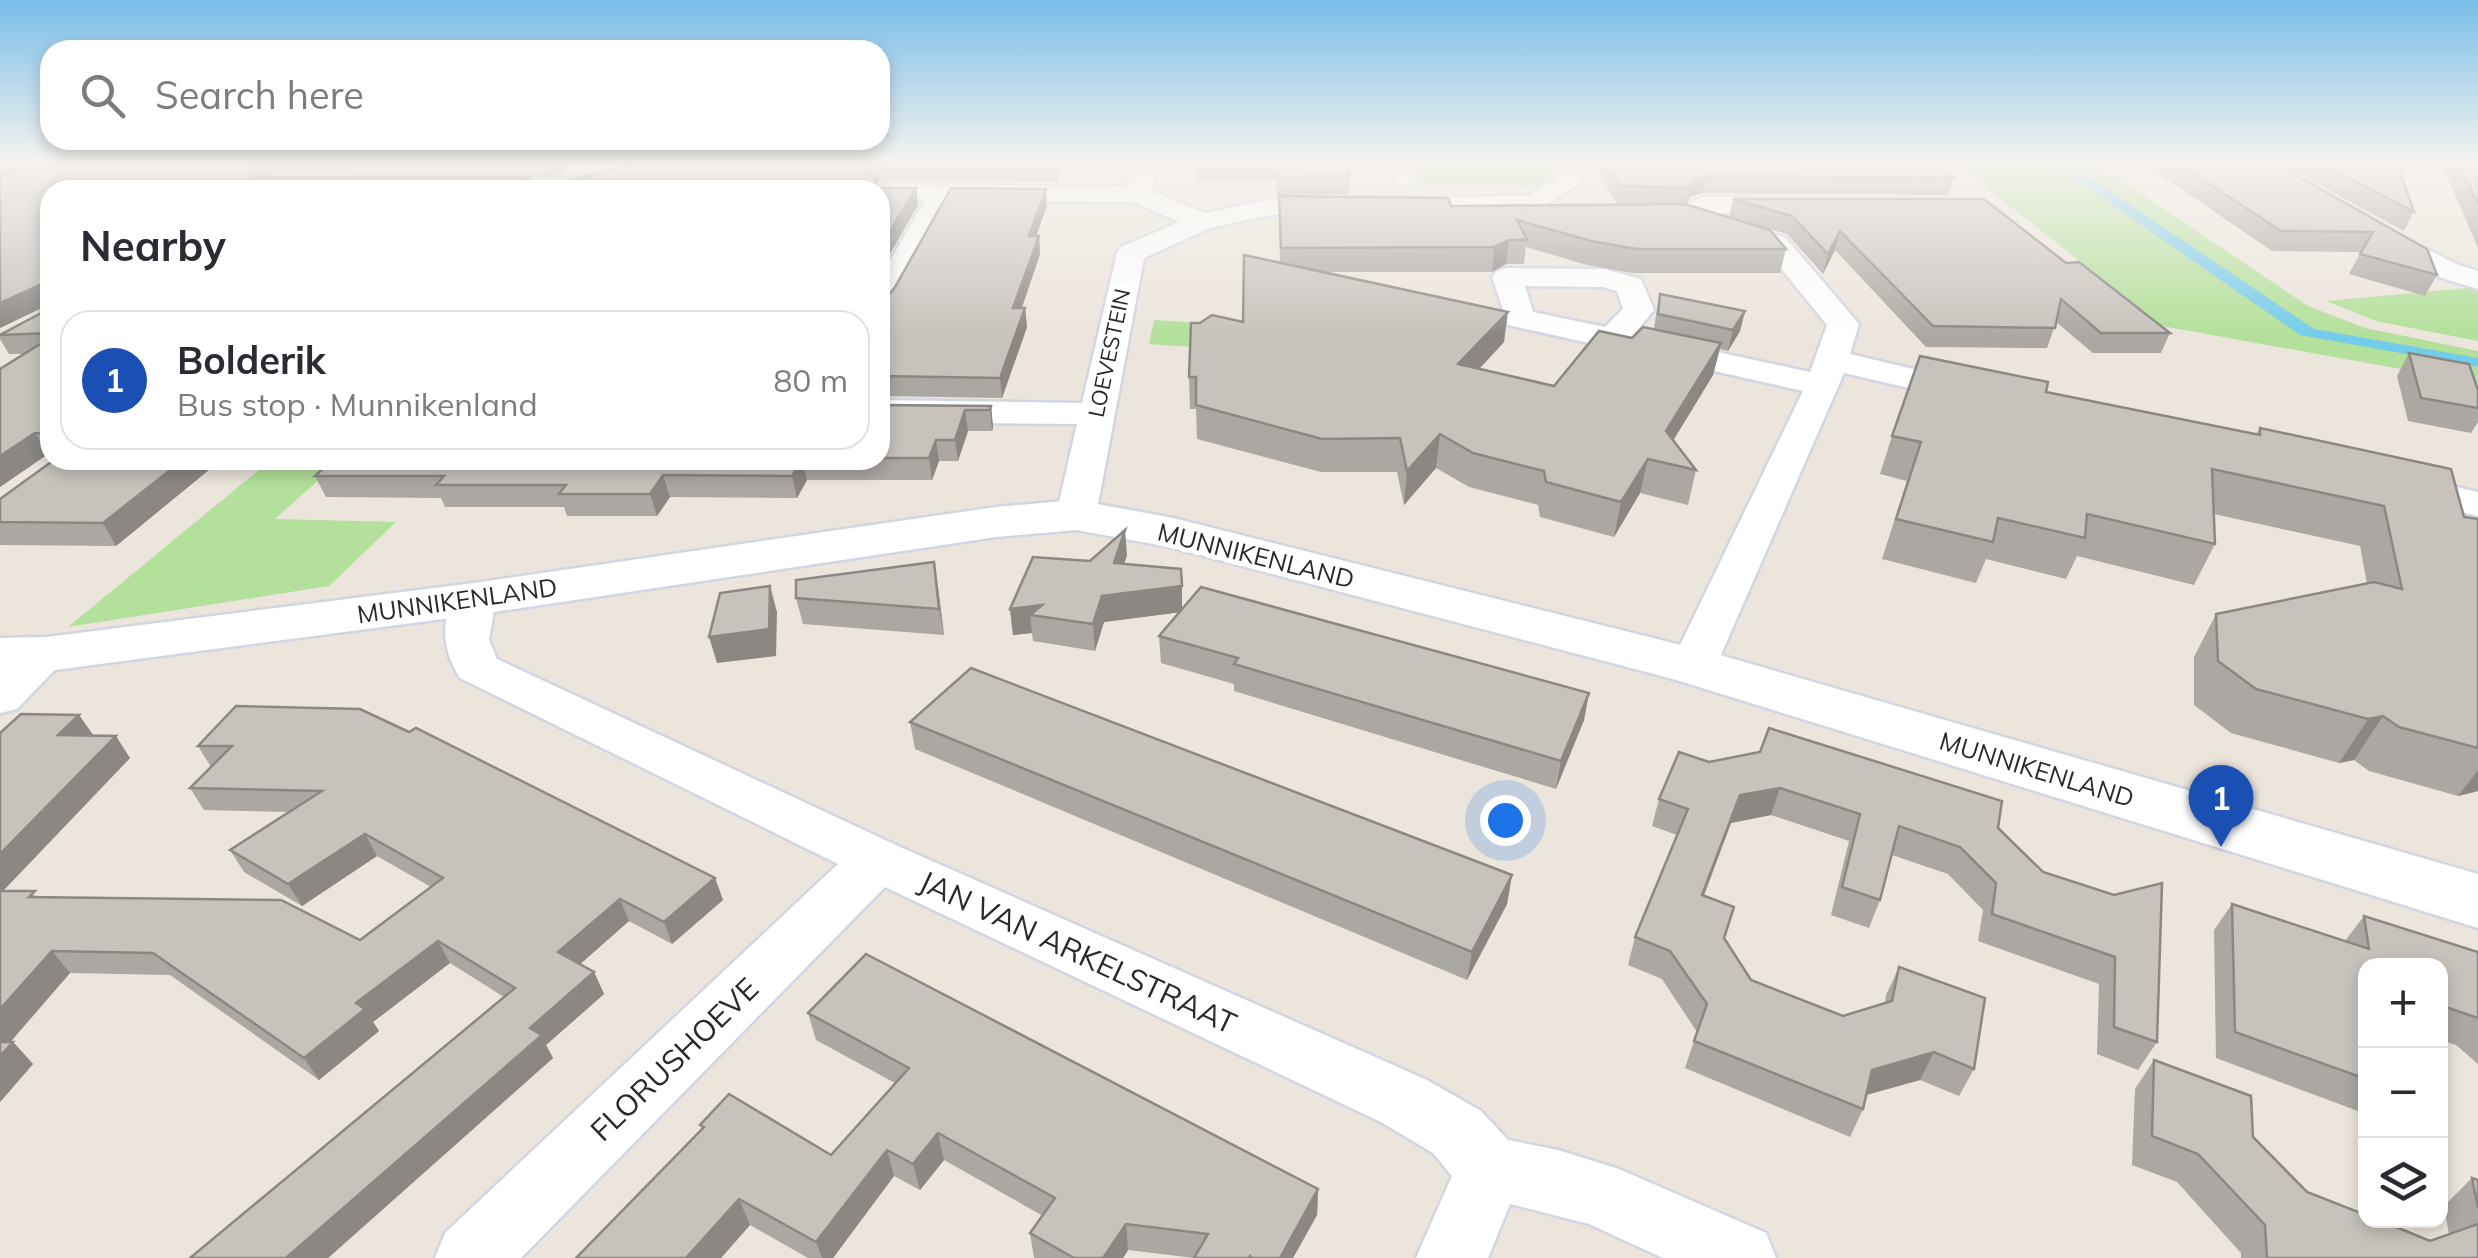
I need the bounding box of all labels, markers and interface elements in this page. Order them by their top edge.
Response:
search box [40,40,890,150]
icon: search [75,68,130,123]
text: Search here [155,71,364,119]
text: Nearby [80,219,226,272]
street label: LOEVESTEIN [1082,286,1136,420]
text: Bolderik [177,336,326,384]
text: 1 [105,360,124,400]
text: 80 m [773,360,848,400]
text: Bus stop · Munnikenland [177,384,538,424]
street label: MUNNIKENLAND [1154,516,1358,594]
street label: MUNNIKENLAND [355,571,559,629]
street label: MUNNIKENLAND [1936,725,2138,813]
pin: 1 [2188,764,2254,847]
your location [1480,795,1531,846]
street label: JAN VAN ARKELSTRAAT [913,862,1243,1042]
map controls [2358,958,2448,1228]
button: + [2358,958,2448,1048]
street label: FLORUSHOEVE [582,969,766,1149]
button: − [2358,1048,2448,1138]
button: layers [2358,1138,2448,1228]

